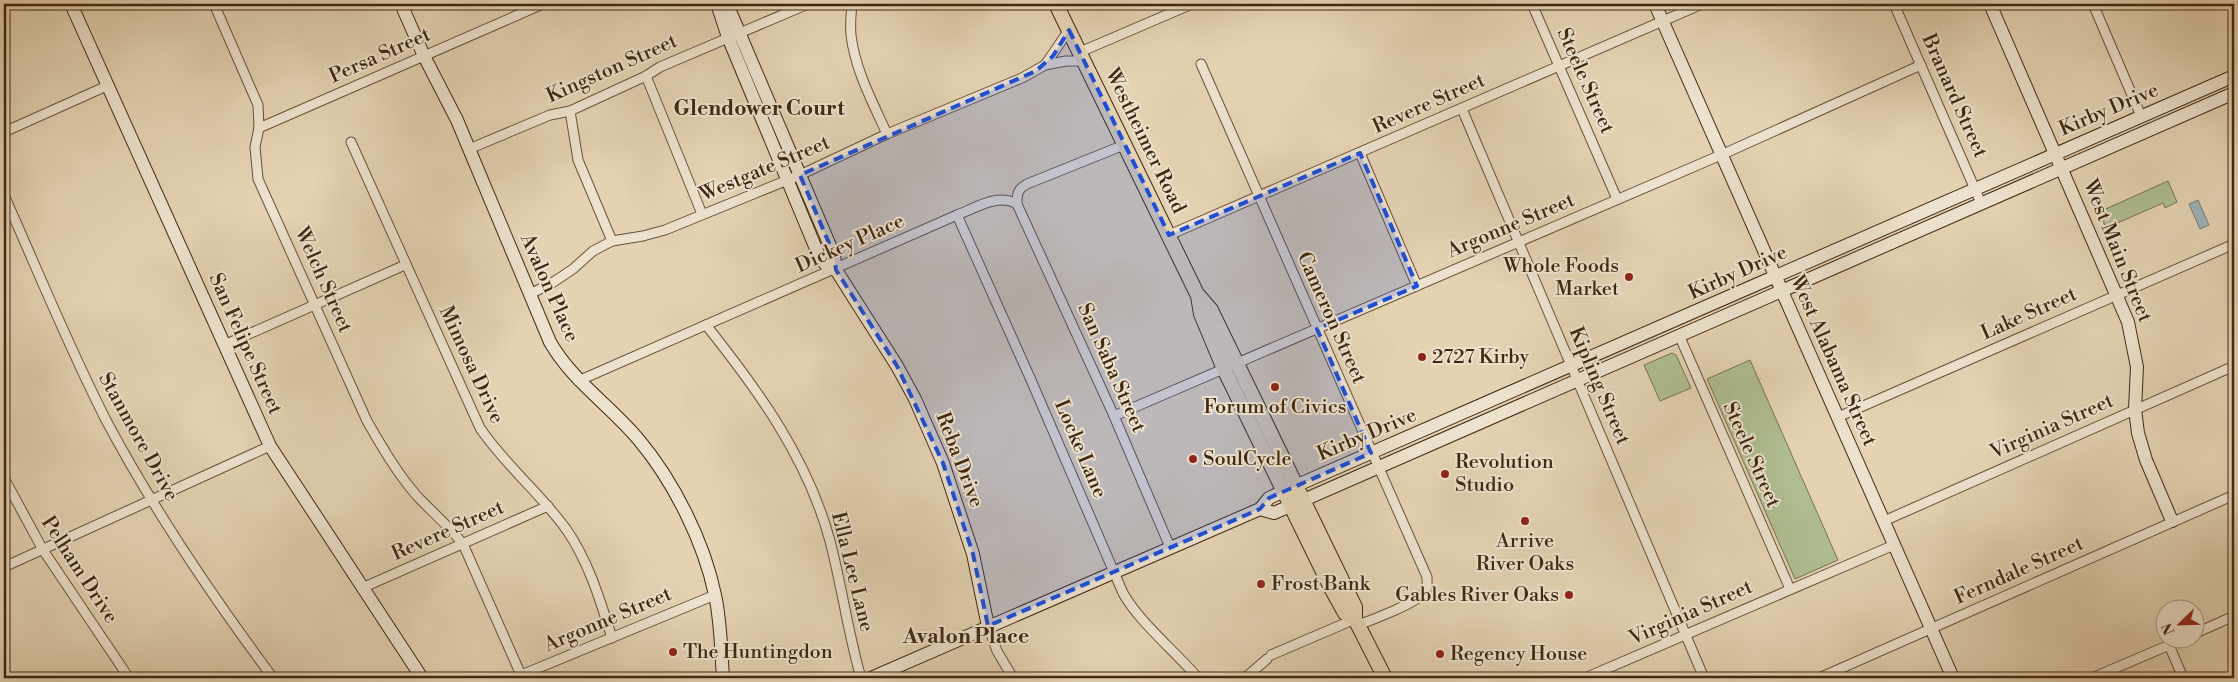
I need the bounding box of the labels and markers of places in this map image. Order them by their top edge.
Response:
place label: Whole Foods Market [1502,254,1619,302]
marker: Whole Foods Market [1623,271,1635,283]
place label: 2727 Kirby [1432,345,1529,370]
marker: 2727 Kirby [1416,351,1428,363]
marker: Forum of Civics [1269,381,1281,393]
place label: Forum of Civics [1203,395,1347,420]
place label: SoulCycle [1203,447,1292,472]
place label: Revolution Studio [1455,450,1554,498]
marker: SoulCycle [1187,453,1199,465]
marker: Revolution Studio [1439,468,1451,480]
marker: Arrive River Oaks [1519,515,1531,527]
place label: Arrive River Oaks [1476,529,1574,577]
place label: Frost Bank [1271,572,1372,597]
marker: Frost Bank [1255,578,1267,590]
place label: Gables River Oaks [1395,583,1559,608]
marker: Gables River Oaks [1563,589,1575,601]
place label: The Huntingdon [683,640,833,665]
place label: Regency House [1450,642,1587,667]
marker: The Huntingdon [667,646,679,658]
marker: Regency House [1434,648,1446,660]

